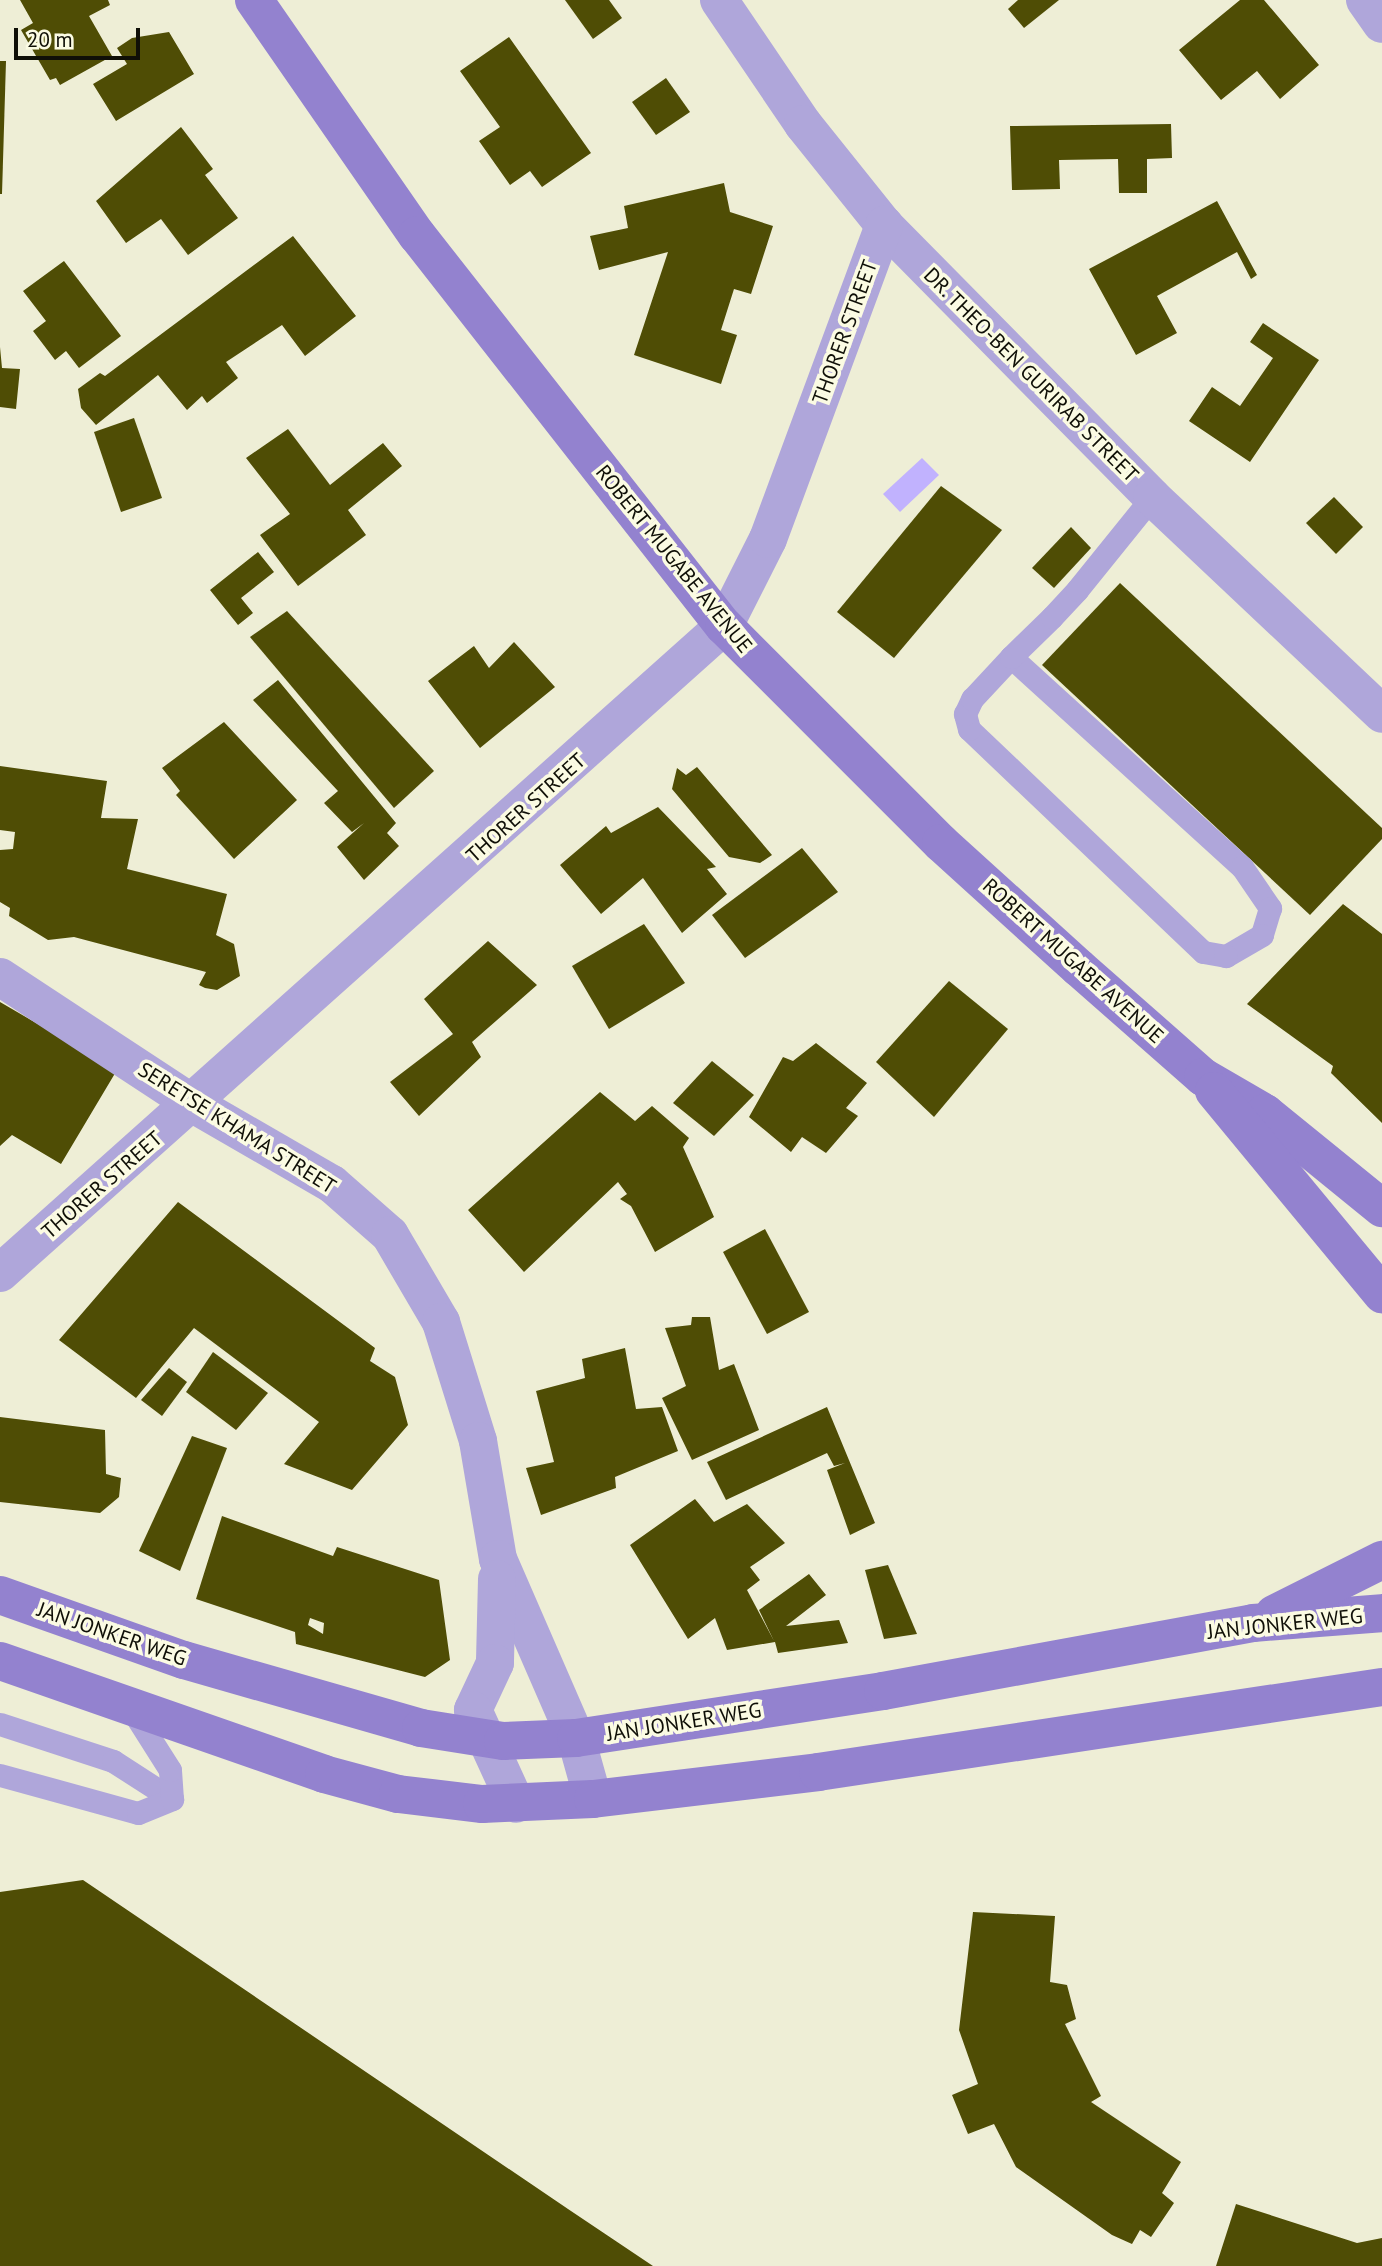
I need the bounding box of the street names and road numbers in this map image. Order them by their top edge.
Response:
street label: THORER STREET [807,257,883,407]
street label: DR. THEO-BEN GURIRAB STREET [918,262,1144,488]
street label: ROBERT MUGABE AVENUE [590,459,758,659]
street label: THORER STREET [461,748,591,868]
street label: ROBERT MUGABE AVENUE [977,873,1169,1049]
street label: SERETSE KHAMA STREET [133,1057,341,1199]
street label: THORER STREET [37,1126,167,1244]
street label: JAN JONKER WEG [34,1597,190,1671]
street label: JAN JONKER WEG [1206,1603,1364,1645]
street label: JAN JONKER WEG [605,1697,763,1747]

